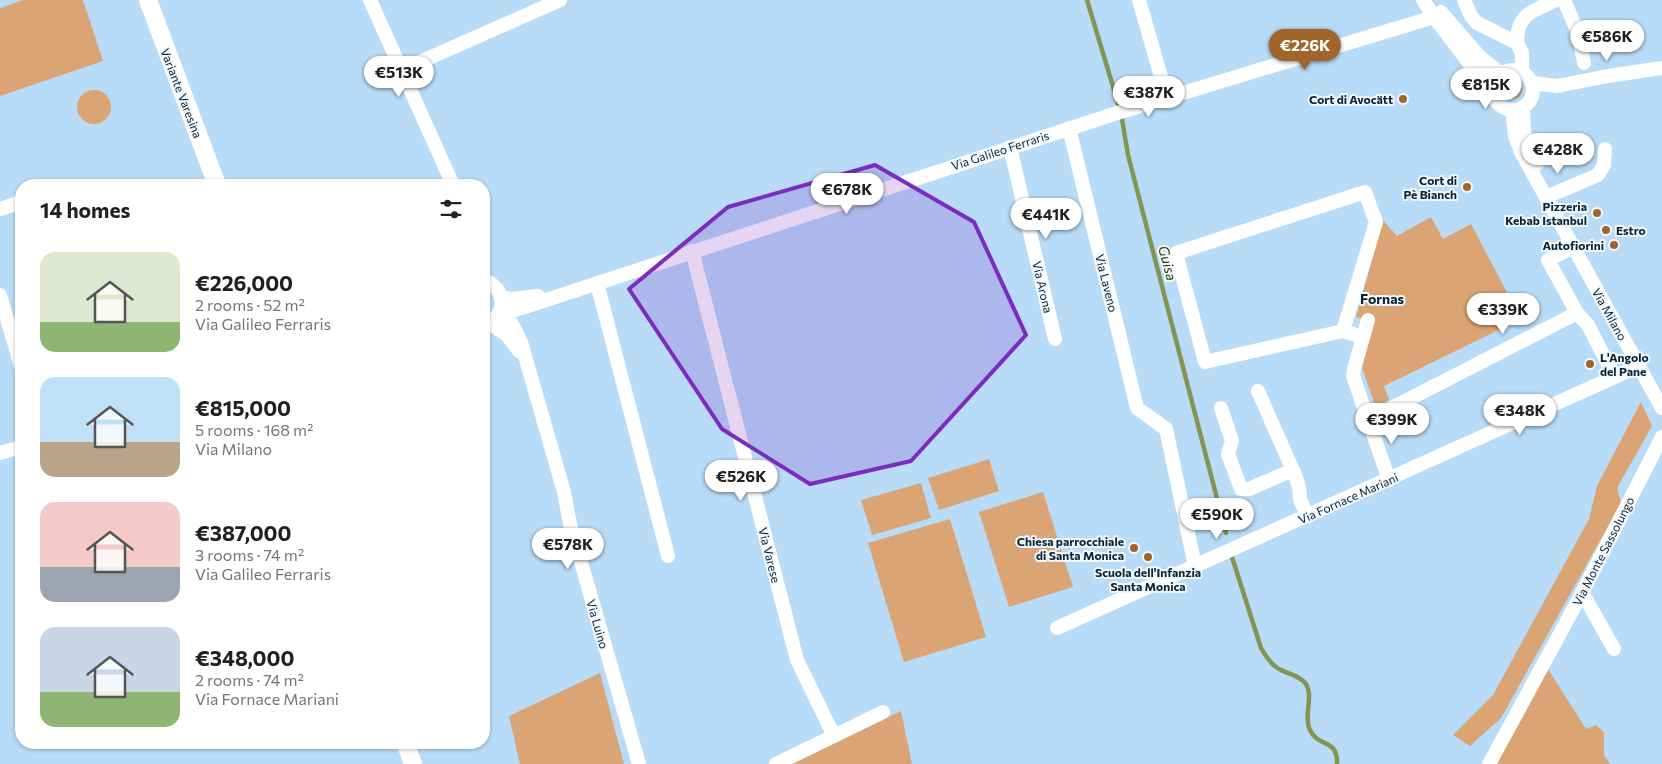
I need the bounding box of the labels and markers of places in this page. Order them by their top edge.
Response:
pin: €586K [1572,20,1642,62]
pin: €226K [1270,28,1340,71]
pin: €513K [364,56,434,98]
pin: €815K [1451,68,1521,110]
pin: €387K [1114,76,1184,118]
place label: Cort di Avocätt [1309,92,1393,106]
marker: Cort di Avocätt [1397,93,1409,105]
pin: €428K [1523,132,1593,175]
pin: €678K [812,172,882,215]
place label: Cort di Pè Bianch [1403,173,1457,201]
marker: Cort di Pè Bianch [1461,181,1473,193]
pin: €441K [1011,198,1081,240]
place label: Pizzeria Kebab Istanbul [1505,199,1587,227]
marker: Pizzeria Kebab Istanbul [1591,207,1603,219]
place label: Estro [1616,223,1646,237]
marker: Estro [1600,224,1612,236]
place label: Autofiorini [1543,238,1604,252]
marker: Autofiorini [1608,239,1620,251]
pin: €339K [1468,292,1538,335]
place label: L'Angolo del Pane [1600,350,1649,378]
marker: L'Angolo del Pane [1584,358,1596,370]
pin: €348K [1485,394,1555,436]
pin: €399K [1357,402,1427,445]
pin: €526K [706,460,776,502]
pin: €590K [1182,498,1252,540]
pin: €578K [533,528,603,570]
place label: Chiesa parrocchiale di Santa Monica [1017,534,1124,562]
marker: Chiesa parrocchiale di Santa Monica [1128,542,1140,554]
marker: Scuola dell'Infanzia Santa Monica [1142,551,1154,563]
place label: Scuola dell'Infanzia Santa Monica [1095,565,1201,593]

